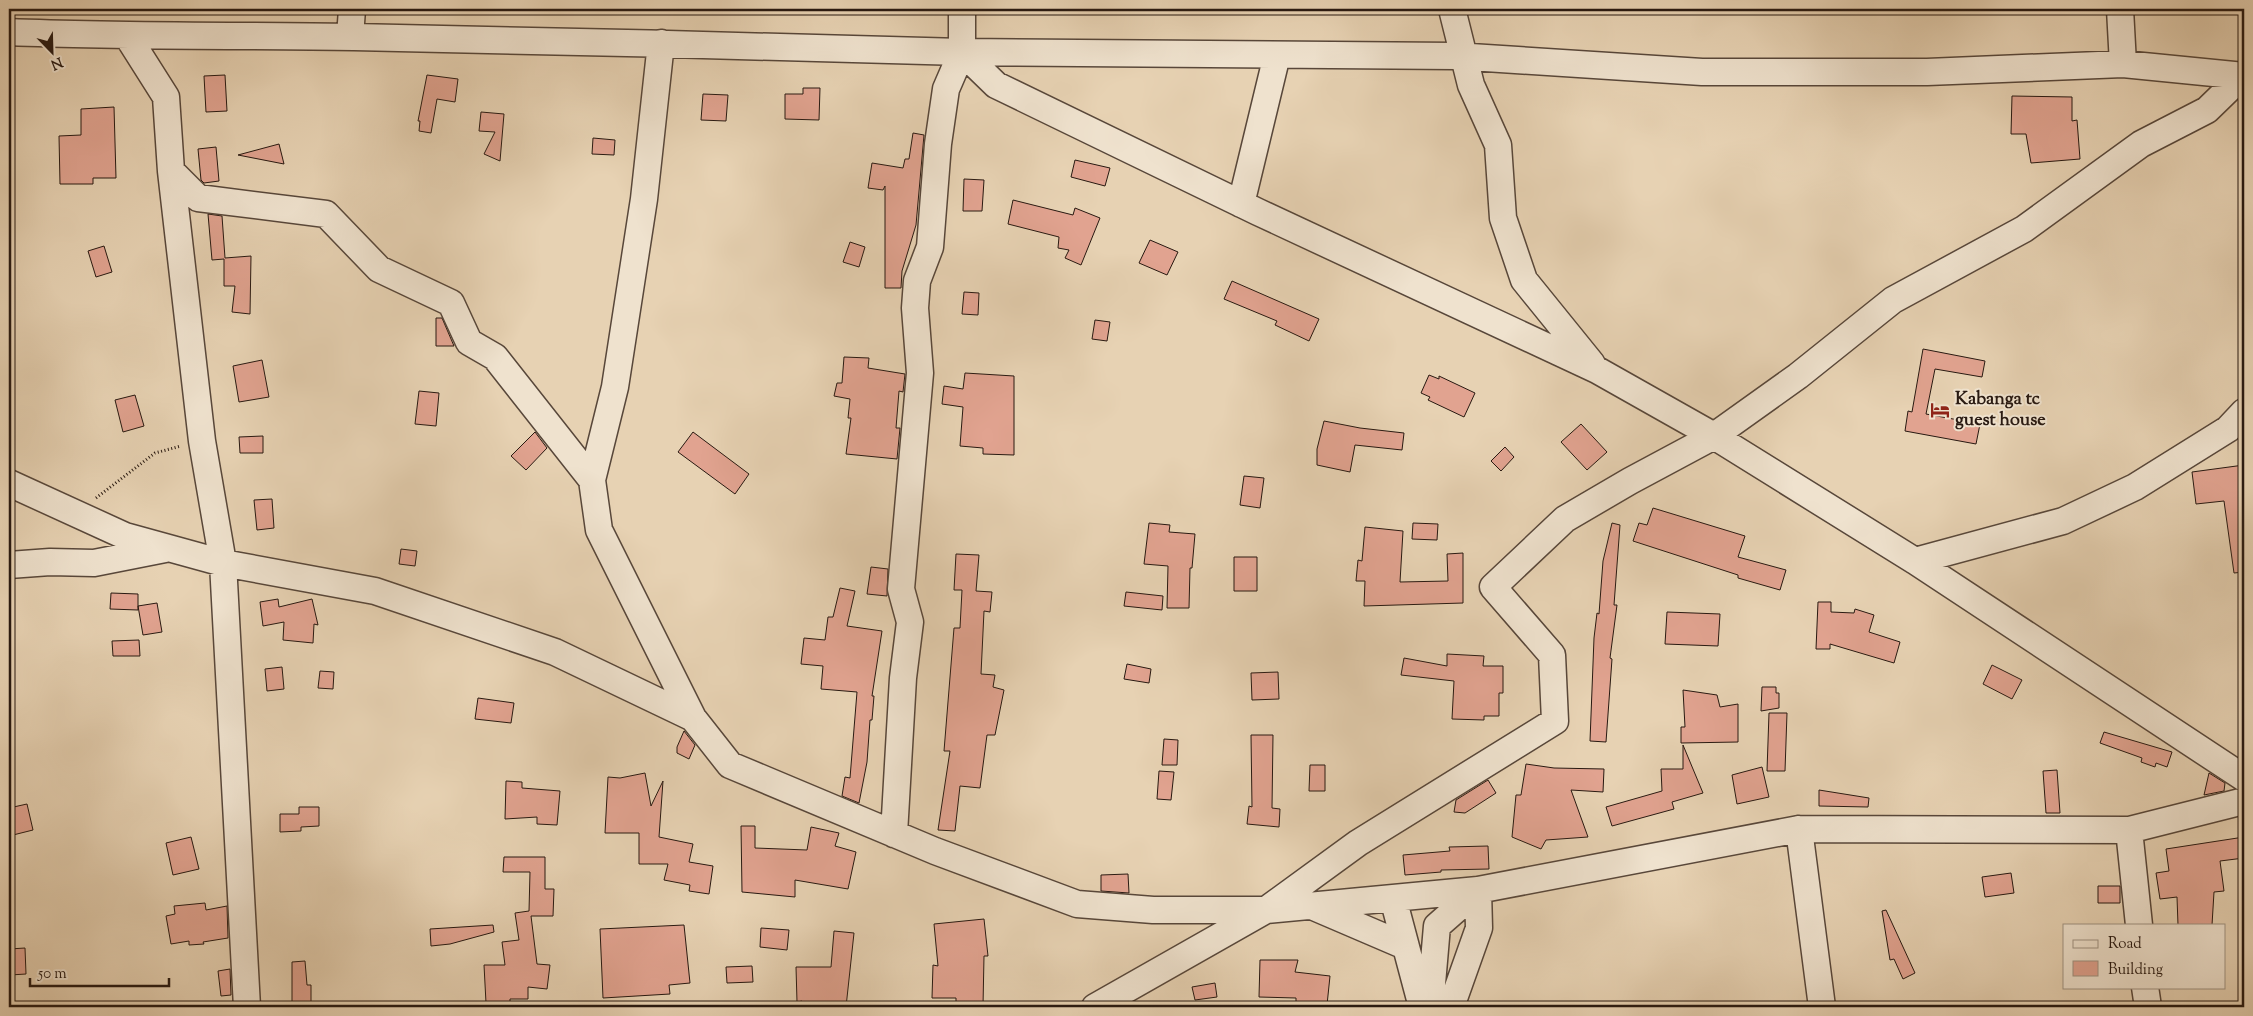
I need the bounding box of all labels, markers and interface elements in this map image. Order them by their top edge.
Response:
north arrow [28,28,78,78]
text: N [47,51,65,74]
place label: Kabanga tc guest house [1955,387,2046,434]
hotel icon: Kabanga tc guest house [1929,399,1951,421]
legend [2063,924,2226,988]
text: Road [2108,934,2142,955]
scale bar [30,956,169,988]
text: Building [2108,960,2163,981]
text: 50 m [37,964,67,985]

